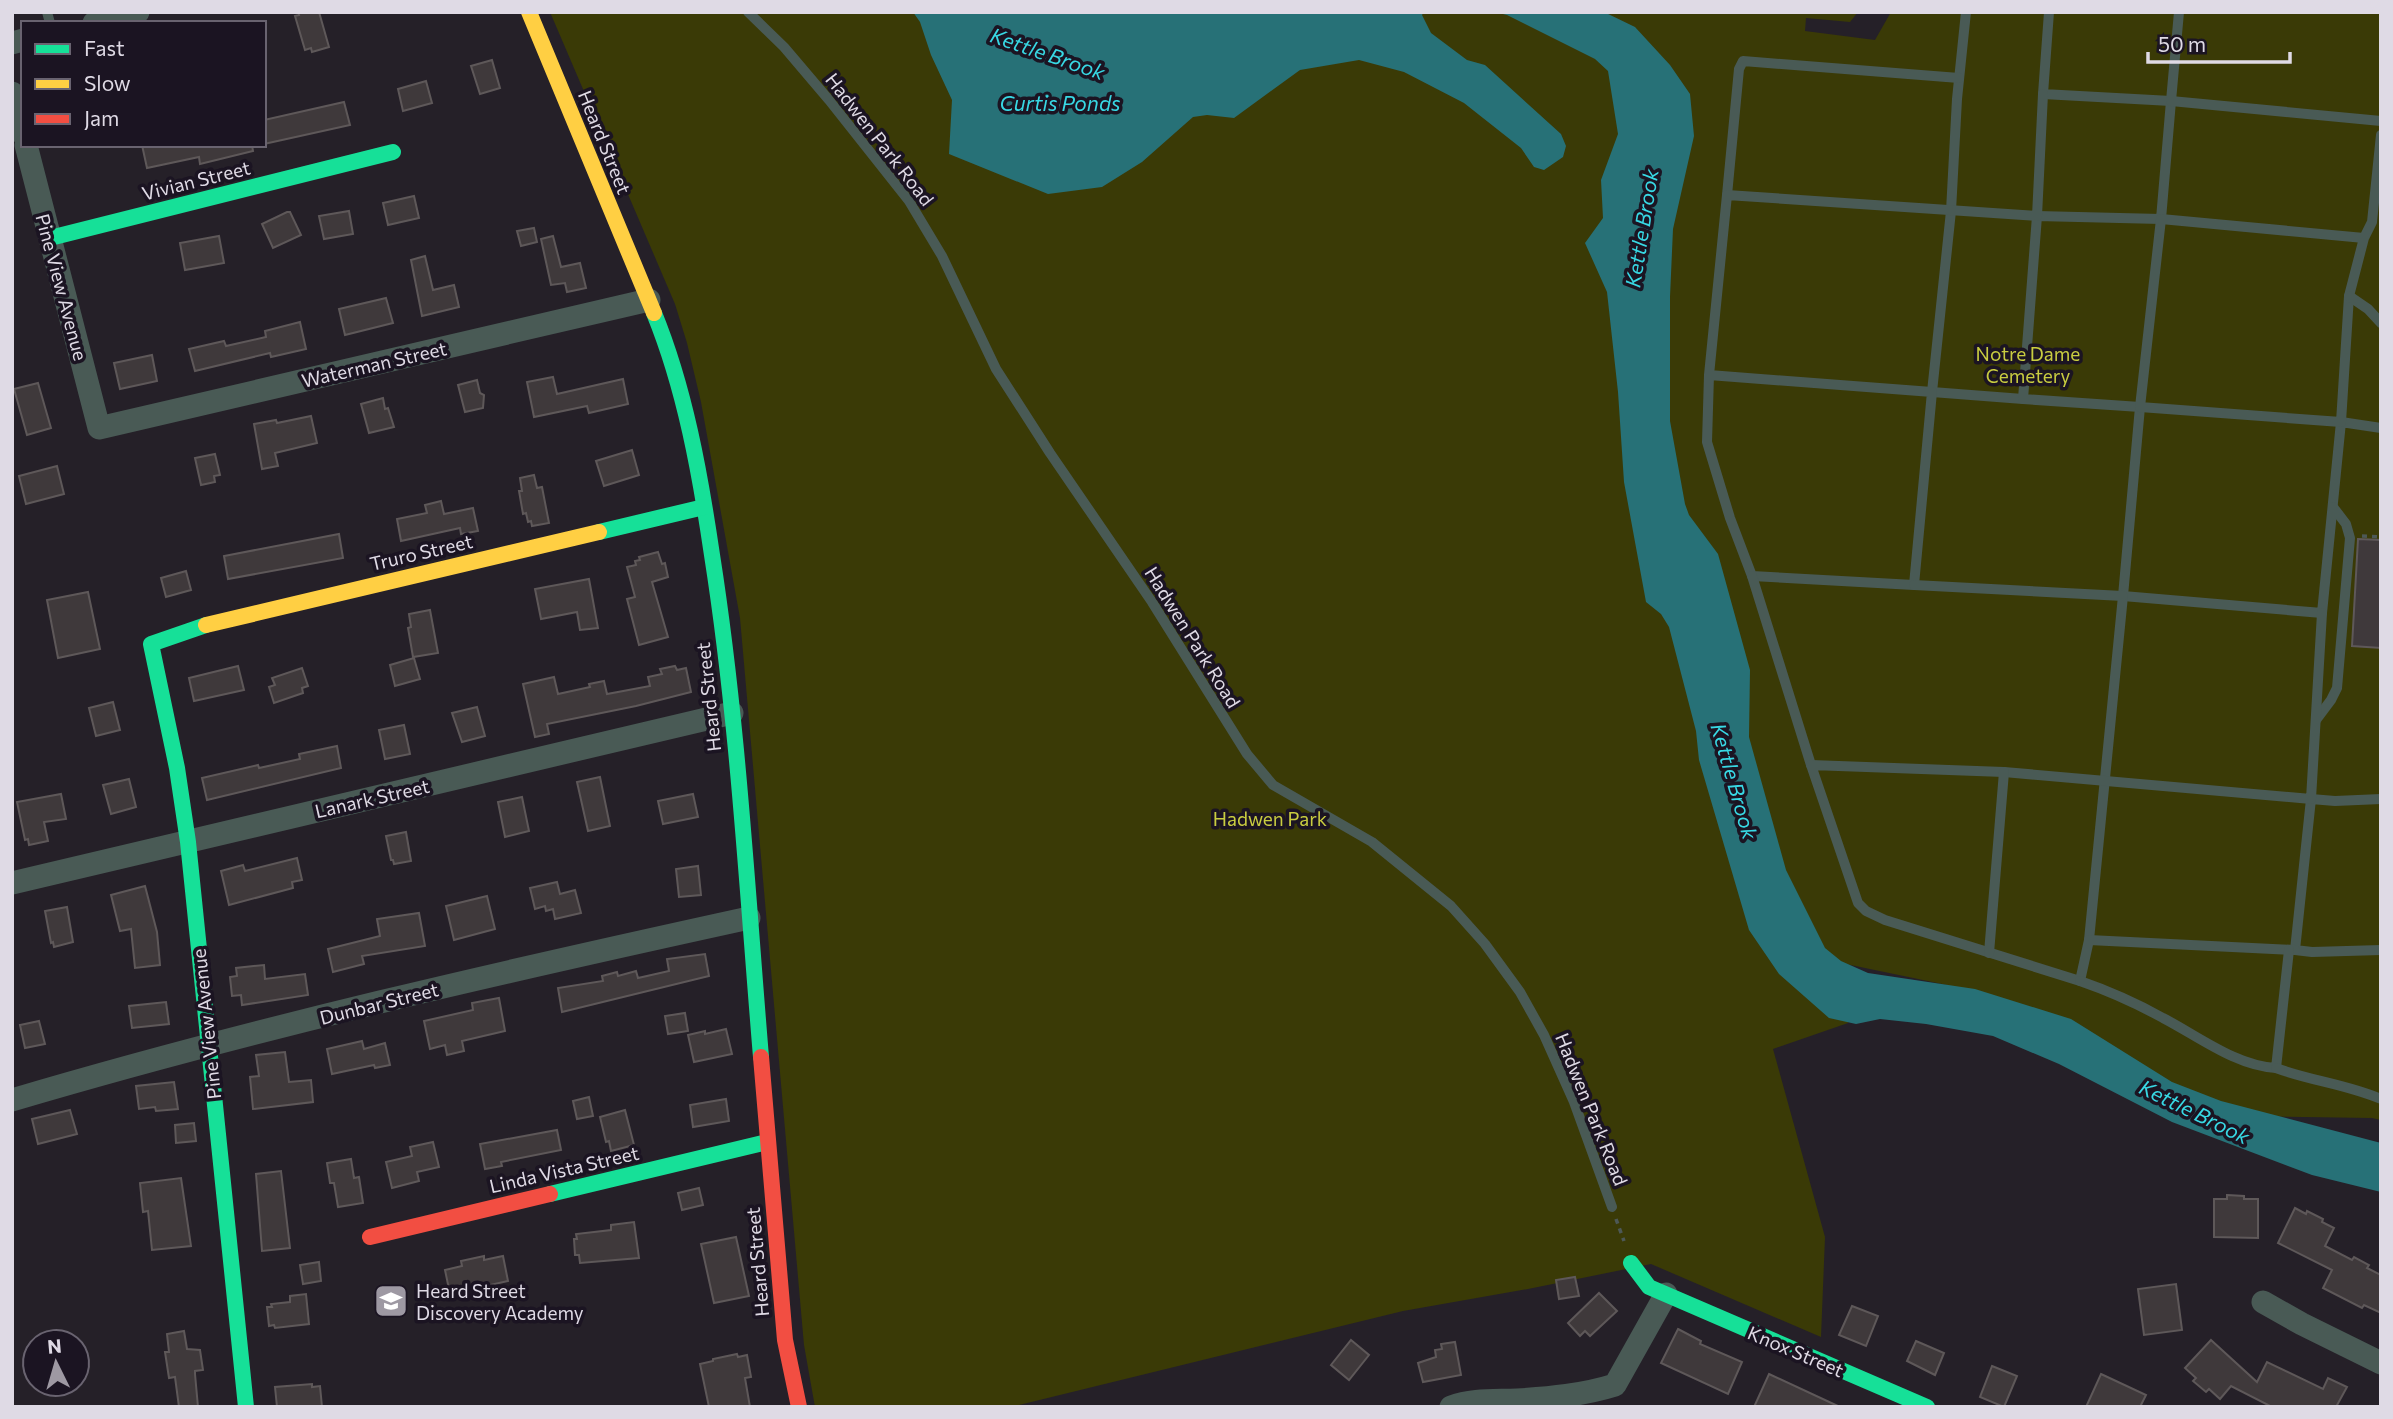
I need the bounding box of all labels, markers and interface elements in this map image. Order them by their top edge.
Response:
legend [21,21,266,147]
scale bar [2148,21,2290,65]
water label: Kettle Brook [987,22,1109,85]
text: 50 m [2158,31,2206,56]
text: Fast [84,35,125,60]
street label: Hadwen Park Road [821,68,939,210]
text: Slow [84,70,131,95]
street label: Heard Street [574,87,636,197]
water label: Curtis Ponds [999,90,1121,115]
text: Jam [84,105,119,130]
street label: Vivian Street [139,155,253,205]
water label: Kettle Brook [1619,166,1663,289]
street label: Pine View Avenue [31,211,93,363]
street label: Waterman Street [299,336,449,392]
park label: Notre Dame Cemetery [1976,342,2080,387]
street label: Truro Street [367,529,475,575]
street label: Hadwen Park Road [1140,562,1246,712]
street label: Heard Street [691,641,725,753]
water label: Kettle Brook [1706,720,1764,843]
street label: Lanark Street [312,774,432,822]
park label: Hadwen Park [1213,807,1327,830]
street label: Pine View Avenue [187,948,225,1100]
street label: Dunbar Street [317,977,441,1029]
street label: Hadwen Park Road [1551,1029,1633,1189]
water label: Kettle Brook [2136,1074,2255,1149]
street label: Linda Vista Street [487,1141,641,1197]
street label: Heard Street [741,1206,773,1318]
place label: Heard Street Discovery Academy [416,1279,584,1324]
school or university icon: Heard Street Discovery Academy [372,1282,410,1320]
street label: Knox Street [1745,1320,1848,1382]
north arrow [21,1328,91,1398]
text: N [46,1333,63,1358]

